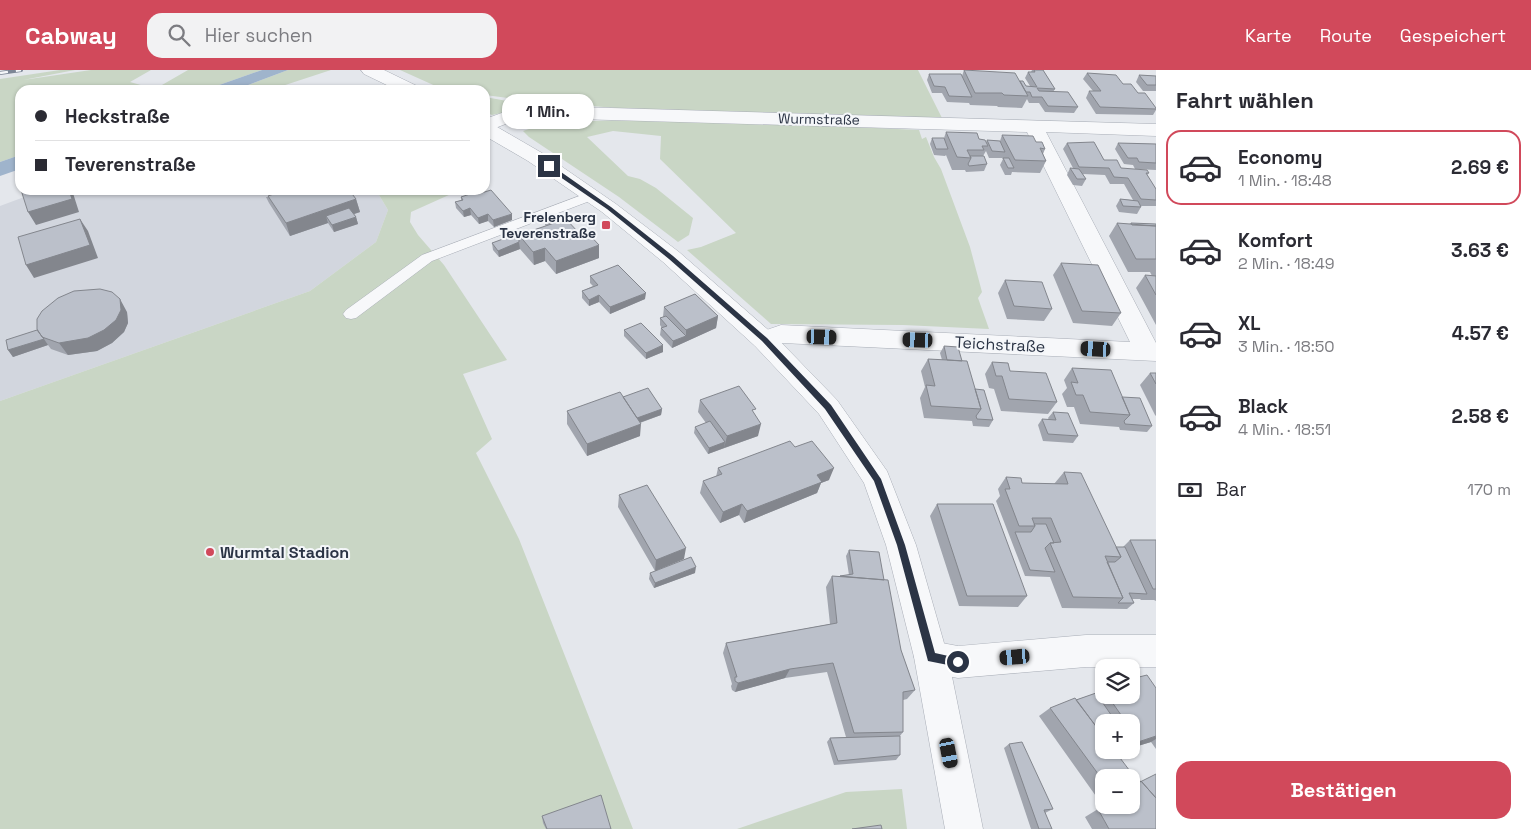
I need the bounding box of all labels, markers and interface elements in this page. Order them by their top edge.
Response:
search box [147,13,497,58]
text: Cabway [25,20,117,51]
icon: search [165,21,193,49]
text: Hier suchen [205,23,313,48]
text: Karte [1245,24,1292,47]
text: Route [1320,24,1372,47]
text: Gespeichert [1400,24,1506,47]
text: Fahrt wählen [1176,86,1314,114]
callout: 1 Min. [503,93,595,128]
text: 1 Min. [526,101,570,122]
text: Heckstraße [65,104,170,129]
street label: Wurmstraße [778,109,860,129]
icon: car [1178,145,1223,190]
text: Economy [1238,145,1322,170]
text: Teverenstraße [65,152,196,177]
route end [538,155,560,177]
text: 2.69 € [1451,155,1509,180]
text: 1 Min. · 18:48 [1238,170,1332,191]
place label: Frelenberg Teverenstraße [499,208,596,242]
marker: Frelenberg Teverenstraße [600,219,612,231]
icon: car [1178,228,1223,273]
text: Komfort [1238,228,1313,253]
text: 3.63 € [1451,238,1509,263]
text: 2 Min. · 18:49 [1238,253,1335,274]
icon: car [1178,311,1223,356]
text: XL [1238,311,1261,336]
text: 4.57 € [1452,321,1509,346]
car [806,329,837,345]
car [902,332,933,348]
street label: Teichstraße [954,332,1046,357]
text: 3 Min. · 18:50 [1238,336,1335,357]
car [1080,341,1111,357]
icon: car [1178,394,1223,439]
text: Black [1238,394,1288,419]
text: 2.58 € [1452,404,1509,429]
text: 4 Min. · 18:51 [1238,419,1331,440]
icon: cash [1176,476,1204,504]
text: Bar [1216,477,1247,502]
text: 170 m [1467,479,1511,500]
place label: Wurmtal Stadion [220,542,349,563]
marker: Wurmtal Stadion [204,546,216,558]
car [999,648,1030,666]
route start [947,651,969,673]
map controls [1095,659,1140,814]
button: layers [1095,659,1140,704]
button: + [1095,714,1140,759]
car [938,737,959,769]
button: Bestätigen [1176,761,1511,819]
button: − [1095,769,1140,814]

